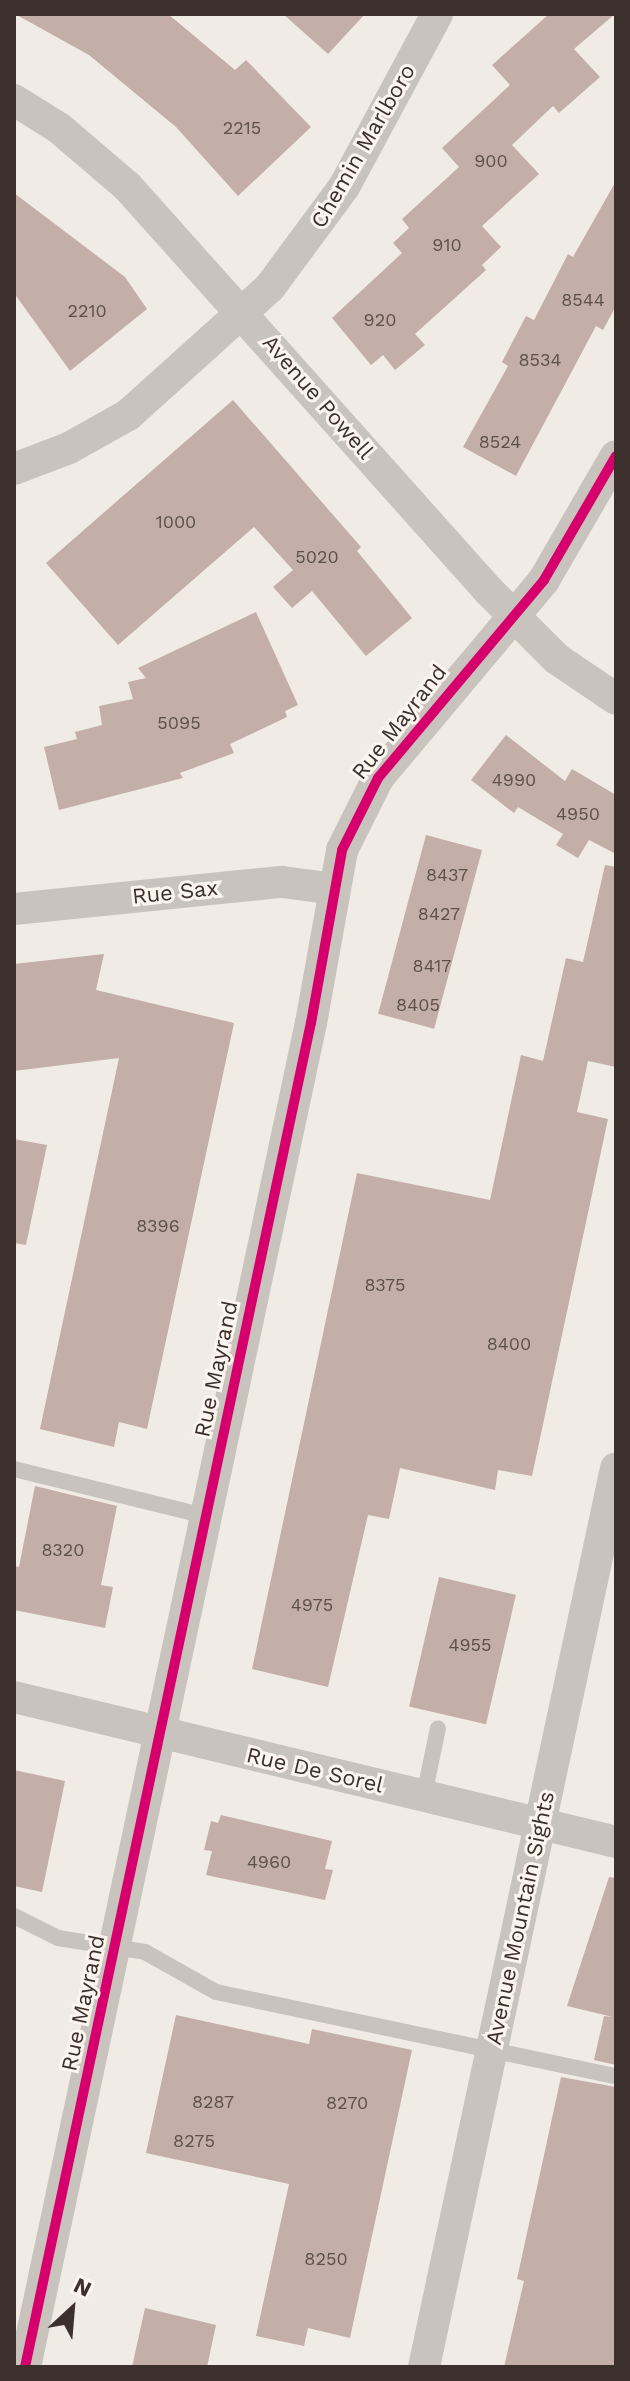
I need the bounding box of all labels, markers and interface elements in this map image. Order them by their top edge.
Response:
street label: Chemin Marlboro [305,59,421,233]
house number: 2215 [223,117,261,139]
house number: 900 [474,150,508,172]
house number: 910 [432,234,462,256]
house number: 8544 [561,289,605,311]
house number: 2210 [67,300,107,322]
house number: 920 [364,309,396,331]
street label: Avenue Powell [257,330,379,464]
house number: 8534 [518,349,562,371]
house number: 8524 [479,431,521,453]
house number: 1000 [156,511,196,533]
house number: 5020 [295,546,339,568]
street label: Rue Mayrand [346,659,452,785]
house number: 5095 [157,712,201,734]
house number: 4990 [492,769,536,791]
house number: 4950 [556,803,600,825]
house number: 8437 [426,864,468,886]
street label: Rue Sax [131,874,219,910]
house number: 8427 [418,903,460,925]
house number: 8417 [413,955,451,977]
house number: 8405 [396,994,440,1016]
house number: 8396 [136,1215,180,1237]
house number: 8375 [364,1274,406,1296]
street label: Rue Mayrand [189,1299,243,1439]
house number: 8400 [487,1333,531,1355]
house number: 8320 [42,1539,84,1561]
house number: 4975 [291,1594,333,1616]
house number: 4955 [448,1634,492,1656]
street label: Rue De Sorel [244,1741,386,1799]
street label: Avenue Mountain Sights [480,1789,560,2047]
house number: 4960 [247,1851,291,1873]
street label: Rue Mayrand [56,1933,110,2073]
house number: 8287 [192,2091,234,2113]
house number: 8270 [326,2092,368,2114]
house number: 8275 [173,2130,215,2152]
house number: 8250 [304,2248,348,2270]
north arrow [32,2269,112,2349]
text: N [70,2272,96,2302]

